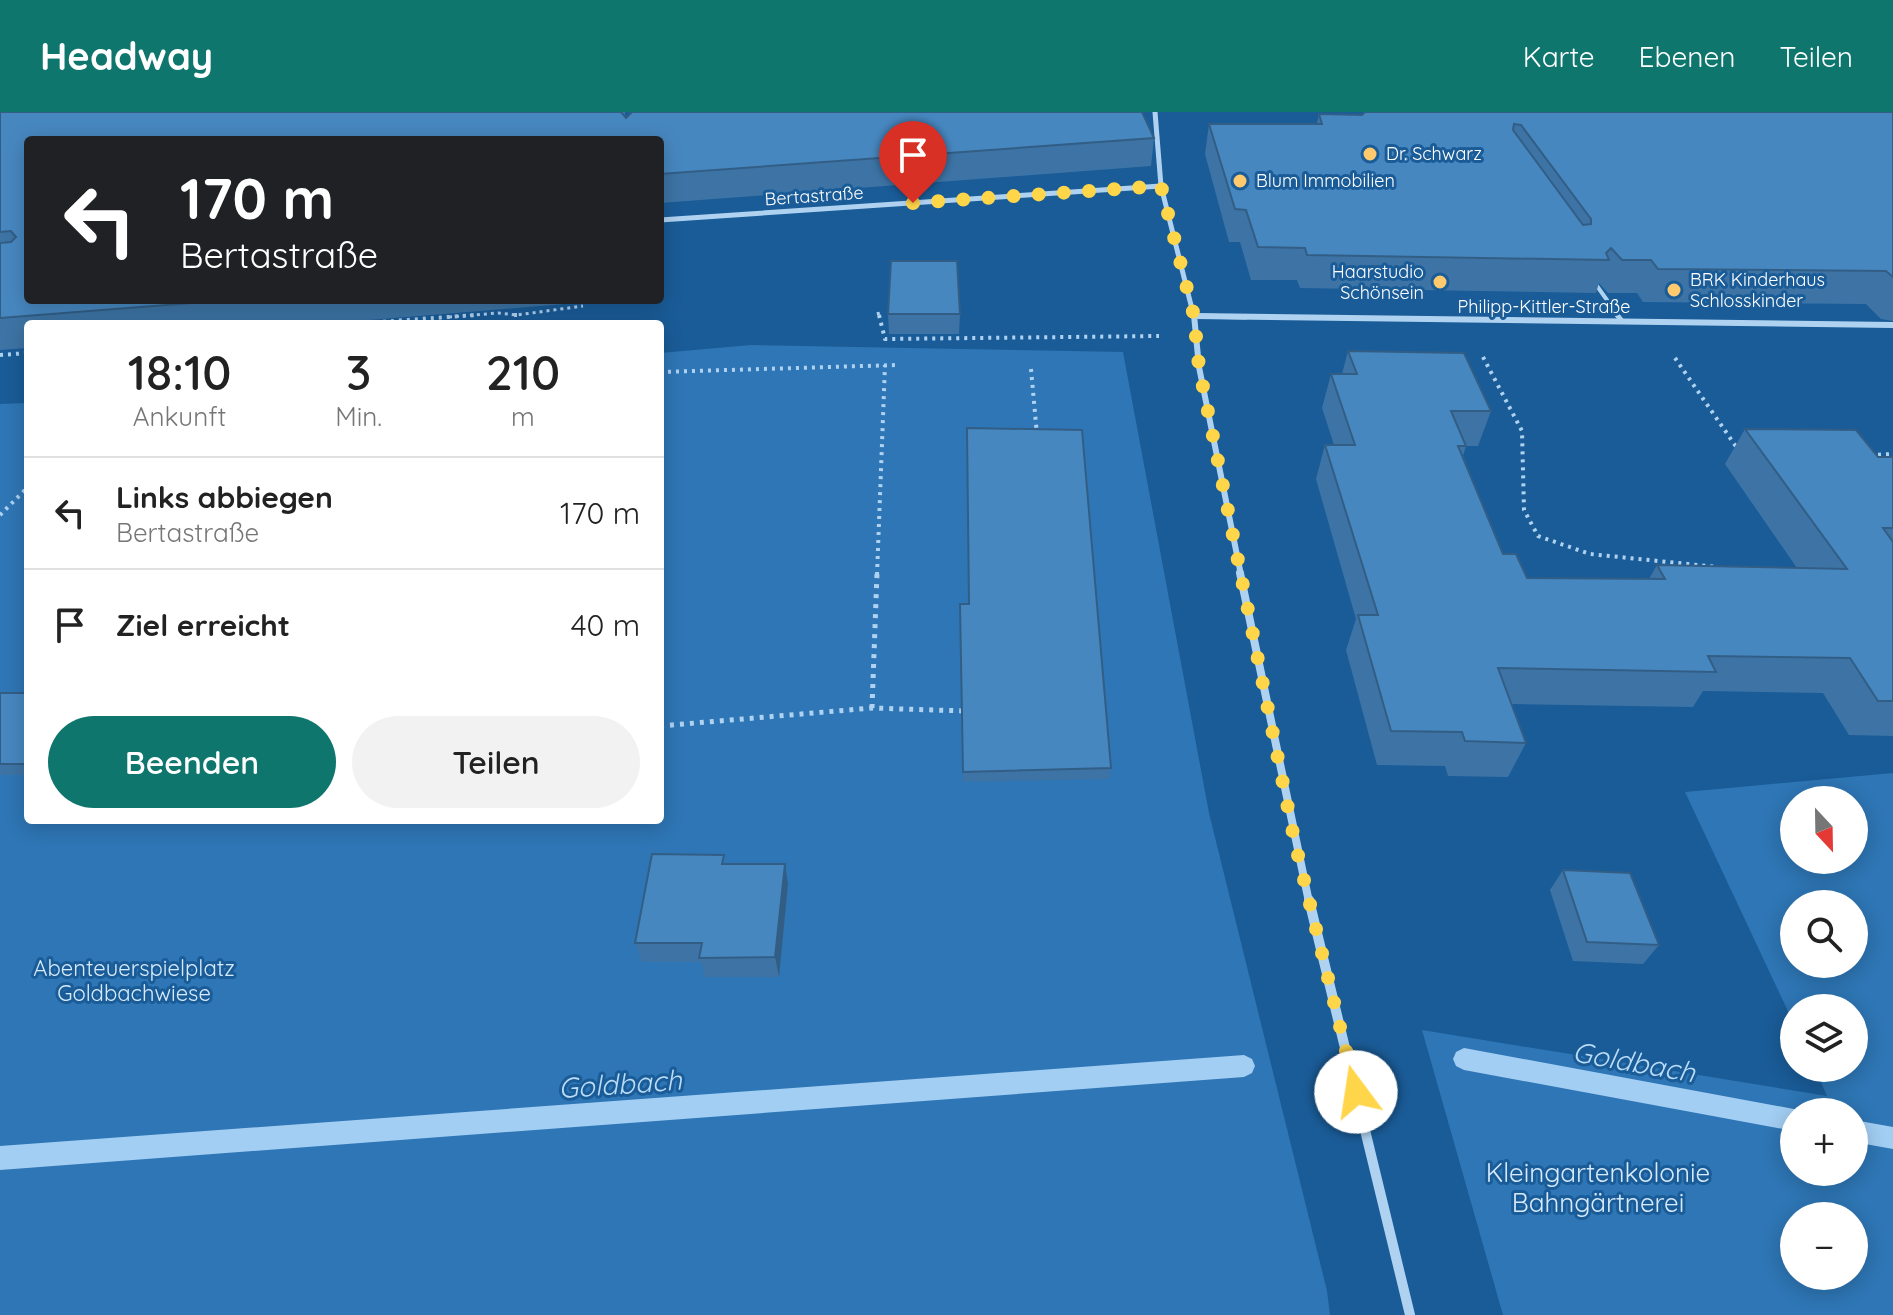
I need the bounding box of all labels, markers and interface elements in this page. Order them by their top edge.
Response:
text: Headway [40,32,213,80]
text: Karte [1523,39,1595,74]
text: Ebenen [1639,39,1735,74]
text: Teilen [1779,39,1853,74]
pin [879,121,947,203]
icon: arrive [891,133,935,177]
place label: Dr. Schwarz [1386,142,1482,165]
marker: Dr. Schwarz [1361,145,1379,163]
text: 170 m [180,163,334,233]
icon: left [48,168,152,272]
place label: Blum Immobilien [1256,169,1395,192]
marker: Blum Immobilien [1231,172,1249,190]
street label: Bertastraße [764,181,864,210]
text: Bertastraße [180,232,378,277]
place label: Haarstudio Schönsein [1332,260,1424,304]
place label: BRK Kinderhaus Schlosskinder [1690,268,1825,312]
marker: Haarstudio Schönsein [1431,273,1449,291]
marker: BRK Kinderhaus Schlosskinder [1665,281,1683,299]
street label: Philipp-Kittler-Straße [1458,295,1630,318]
text: 18:10 [128,342,232,402]
text: 3 [346,342,371,402]
text: 210 [486,342,560,402]
text: Ankunft [133,400,226,433]
text: Min. [335,400,382,433]
text: m [511,400,535,433]
text: Links abbiegen [116,478,333,516]
icon: left [48,491,92,535]
text: 170 m [560,494,640,532]
text: Bertastraße [116,516,259,549]
icon: arrive [48,603,92,647]
text: Ziel erreicht [116,606,290,644]
text: 40 m [571,606,640,644]
button: Beenden [48,716,336,808]
button: Teilen [352,716,640,808]
north arrow [1780,786,1868,874]
map controls [1780,786,1868,1290]
button: search [1780,890,1868,978]
park label: Abenteuerspielplatz Goldbachwiese [33,954,235,1007]
button: layers [1780,994,1868,1082]
water label: Goldbach [1570,1034,1699,1090]
position arrow [1314,1050,1398,1134]
water label: Goldbach [557,1062,684,1105]
button: + [1780,1098,1868,1186]
park label: Kleingartenkolonie Bahngärtnerei [1486,1156,1710,1219]
button: − [1780,1202,1868,1290]

